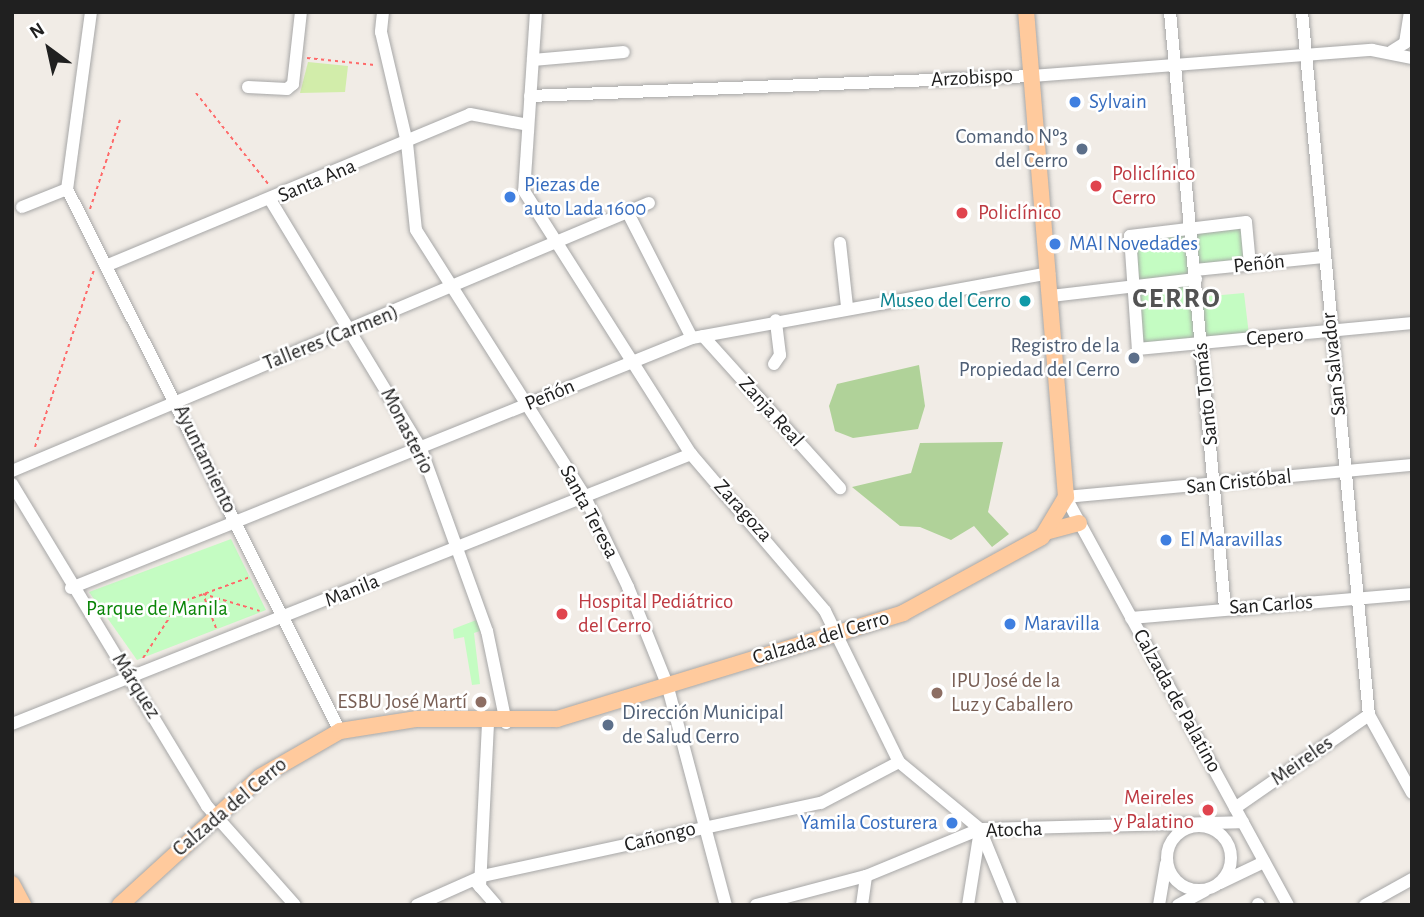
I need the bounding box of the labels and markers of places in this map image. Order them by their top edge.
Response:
place label: Sylvain [1089,89,1147,115]
marker: Sylvain [1067,94,1083,110]
place label: Comando Nº3 del Cerro [956,124,1068,174]
marker: Comando Nº3 del Cerro [1074,141,1090,157]
place label: Policlínico Cerro [1112,161,1195,211]
place label: Piezas de auto Lada 1600 [524,172,646,222]
marker: Policlínico Cerro [1086,176,1106,196]
marker: Piezas de auto Lada 1600 [502,189,518,205]
place label: Policlínico [978,200,1061,226]
marker: Policlínico [952,203,972,223]
place label: MAI Novedades [1069,231,1198,257]
marker: MAI Novedades [1047,236,1063,252]
place label: Museo del Cerro [880,288,1011,314]
marker: Museo del Cerro [1017,293,1033,309]
place label: Registro de la Propiedad del Cerro [959,333,1120,383]
marker: Registro de la Propiedad del Cerro [1126,350,1142,366]
place label: El Maravillas [1180,527,1282,553]
marker: El Maravillas [1158,532,1174,548]
place label: Hospital Pediátrico del Cerro [578,589,733,639]
marker: Hospital Pediátrico del Cerro [552,604,572,624]
place label: Maravilla [1024,611,1100,637]
marker: Maravilla [1002,616,1018,632]
place label: IPU José de la Luz y Caballero [951,668,1073,718]
marker: IPU José de la Luz y Caballero [929,685,945,701]
place label: ESBU José Martí [337,689,467,715]
marker: ESBU José Martí [473,694,489,710]
place label: Dirección Municipal de Salud Cerro [622,700,784,750]
marker: Dirección Municipal de Salud Cerro [600,717,616,733]
place label: Meireles y Palatino [1114,785,1194,835]
marker: Meireles y Palatino [1200,802,1216,818]
place label: Yamila Costurera [800,810,938,836]
marker: Yamila Costurera [944,815,960,831]

